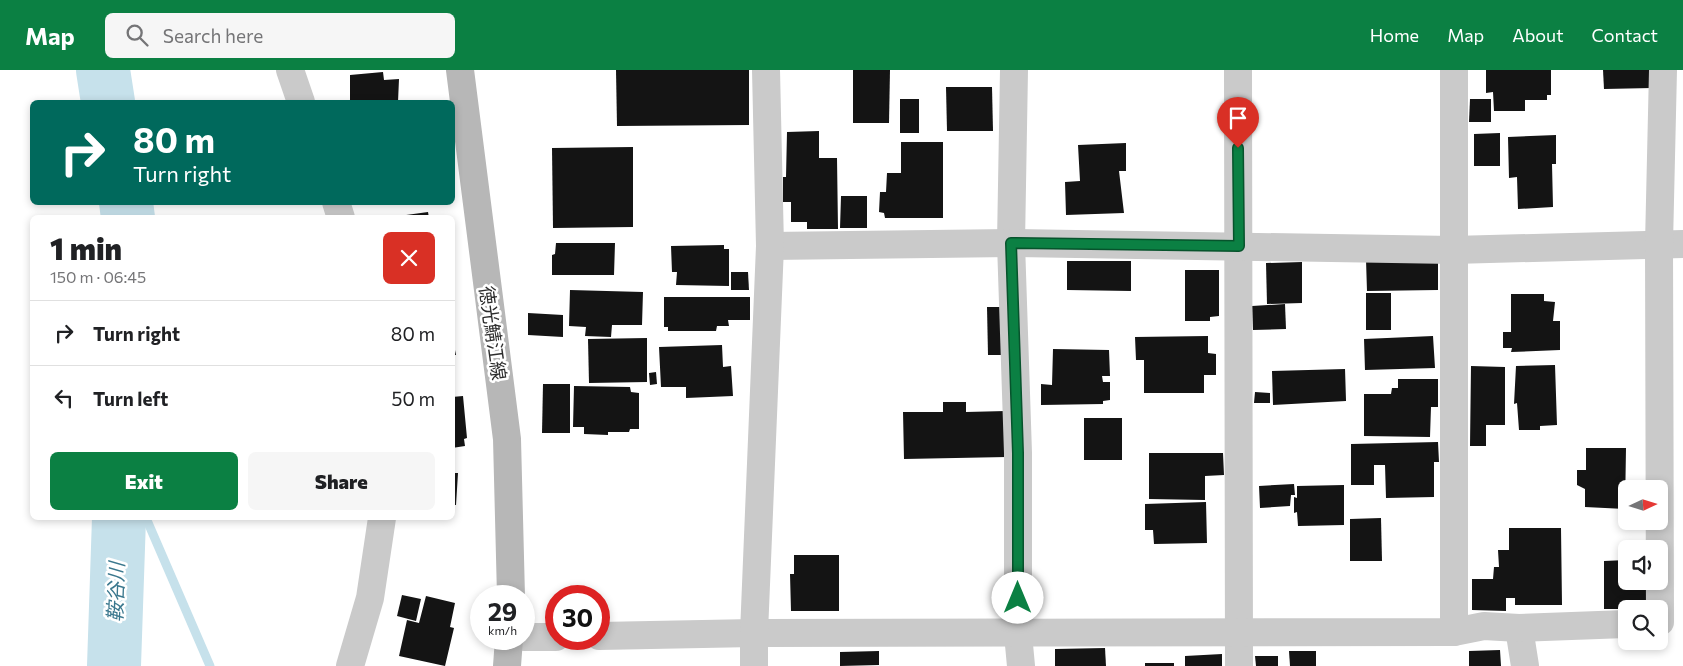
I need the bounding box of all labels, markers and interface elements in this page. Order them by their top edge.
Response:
search box [105,13,455,58]
text: Map [25,21,75,50]
icon: search [123,21,151,49]
text: Search here [163,24,263,47]
text: Home [1370,24,1419,46]
text: Map [1447,24,1484,46]
text: About [1512,24,1564,46]
text: Contact [1592,24,1658,46]
pin [1217,97,1259,148]
icon: arrive [1224,104,1252,132]
text: 80 m [133,117,215,160]
icon: right [50,120,115,185]
text: Turn right [133,160,231,187]
text: 1 min [50,229,122,266]
button: close [383,232,435,284]
text: 150 m · 06:45 [50,267,146,286]
street label: 徳光鯖江線 [475,284,511,382]
icon: right [50,319,78,347]
text: Turn right [93,322,180,345]
text: 80 m [391,322,435,345]
icon: left [50,384,78,412]
text: Turn left [93,387,168,410]
text: 50 m [391,387,435,410]
button: Exit [50,452,238,510]
button: Share [248,452,435,510]
north arrow [1618,480,1668,530]
map controls [1618,480,1668,650]
button: sound [1618,540,1668,590]
water label: 鞍谷川 [102,560,128,622]
position arrow [991,571,1043,623]
speed limit sign: 30 [545,585,610,650]
text: 29 [488,596,517,626]
button: search [1618,600,1668,650]
text: km/h [488,623,517,637]

